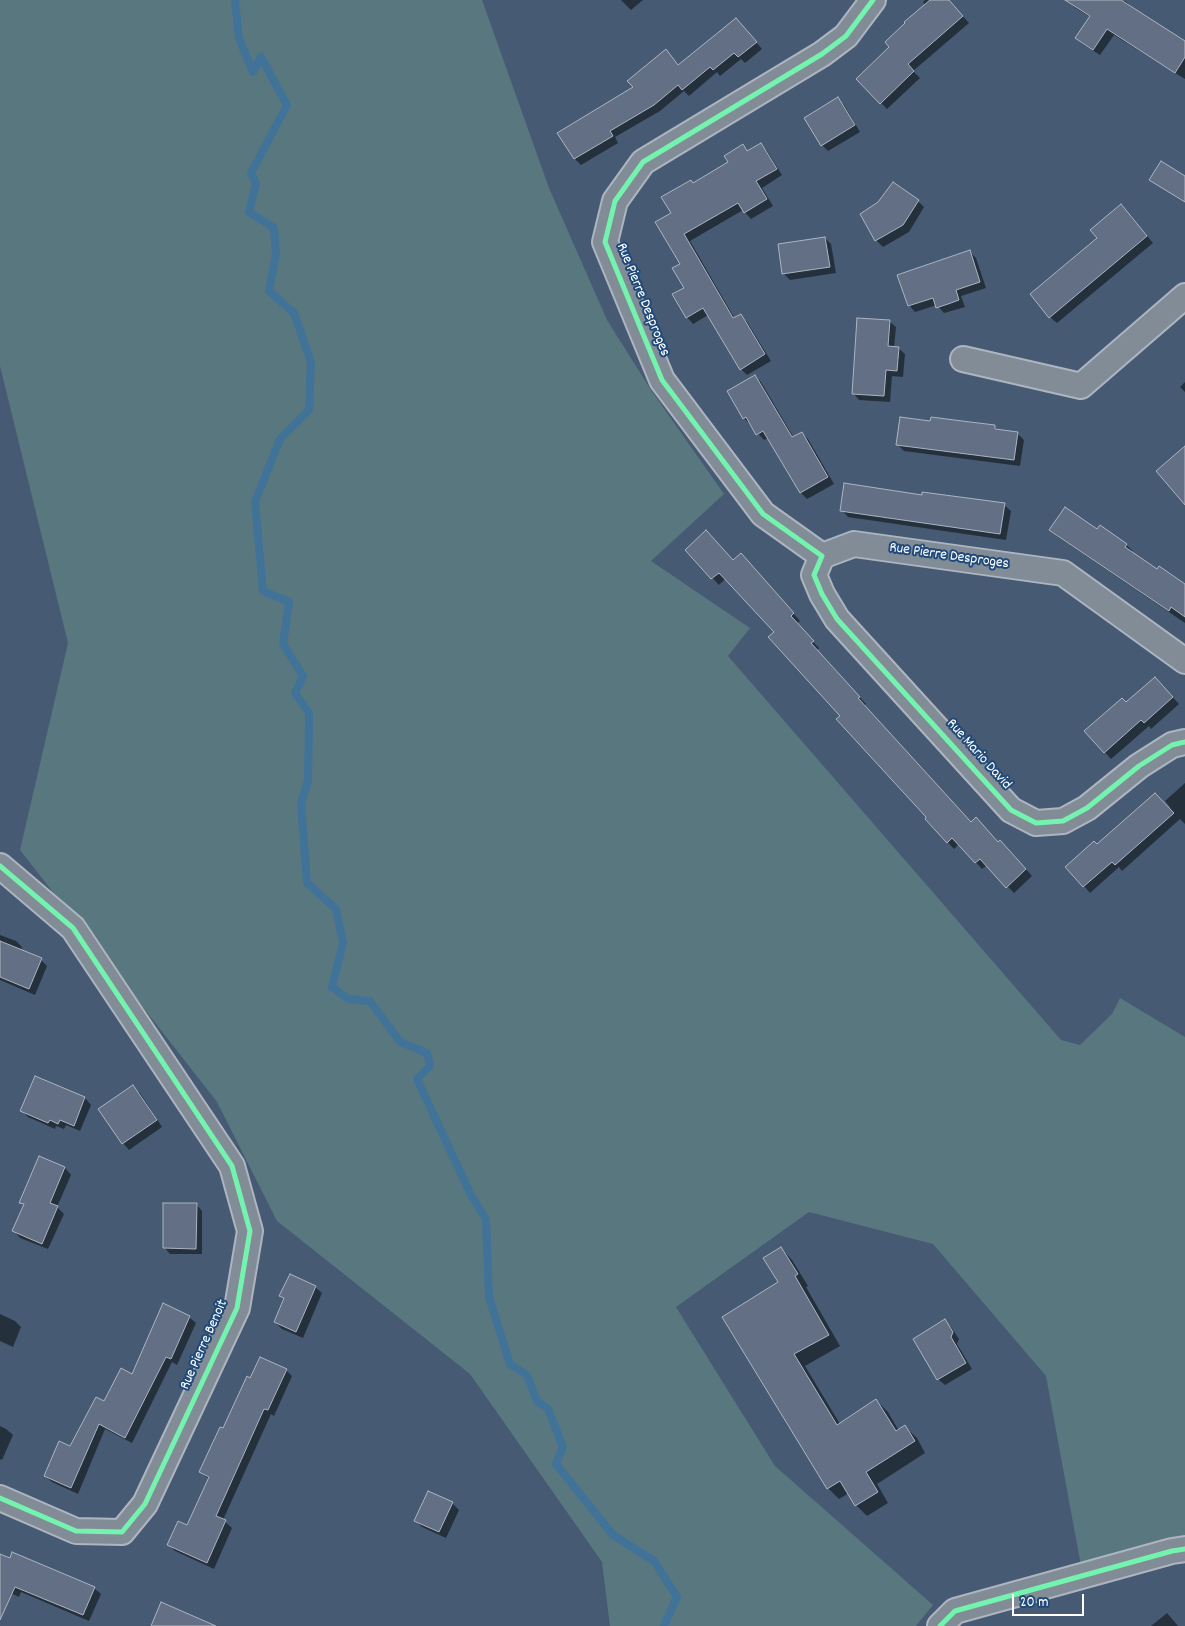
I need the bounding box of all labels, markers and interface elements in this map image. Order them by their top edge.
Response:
street label: Rue Pierre Desproges [611,241,673,359]
street label: Rue Pierre Desproges [888,540,1010,574]
street label: Rue Mario David [942,716,1014,794]
street label: Rue Pierre Benoit [177,1297,233,1393]
scale bar [1015,1584,1088,1616]
text: 20 m [1020,1592,1048,1614]

